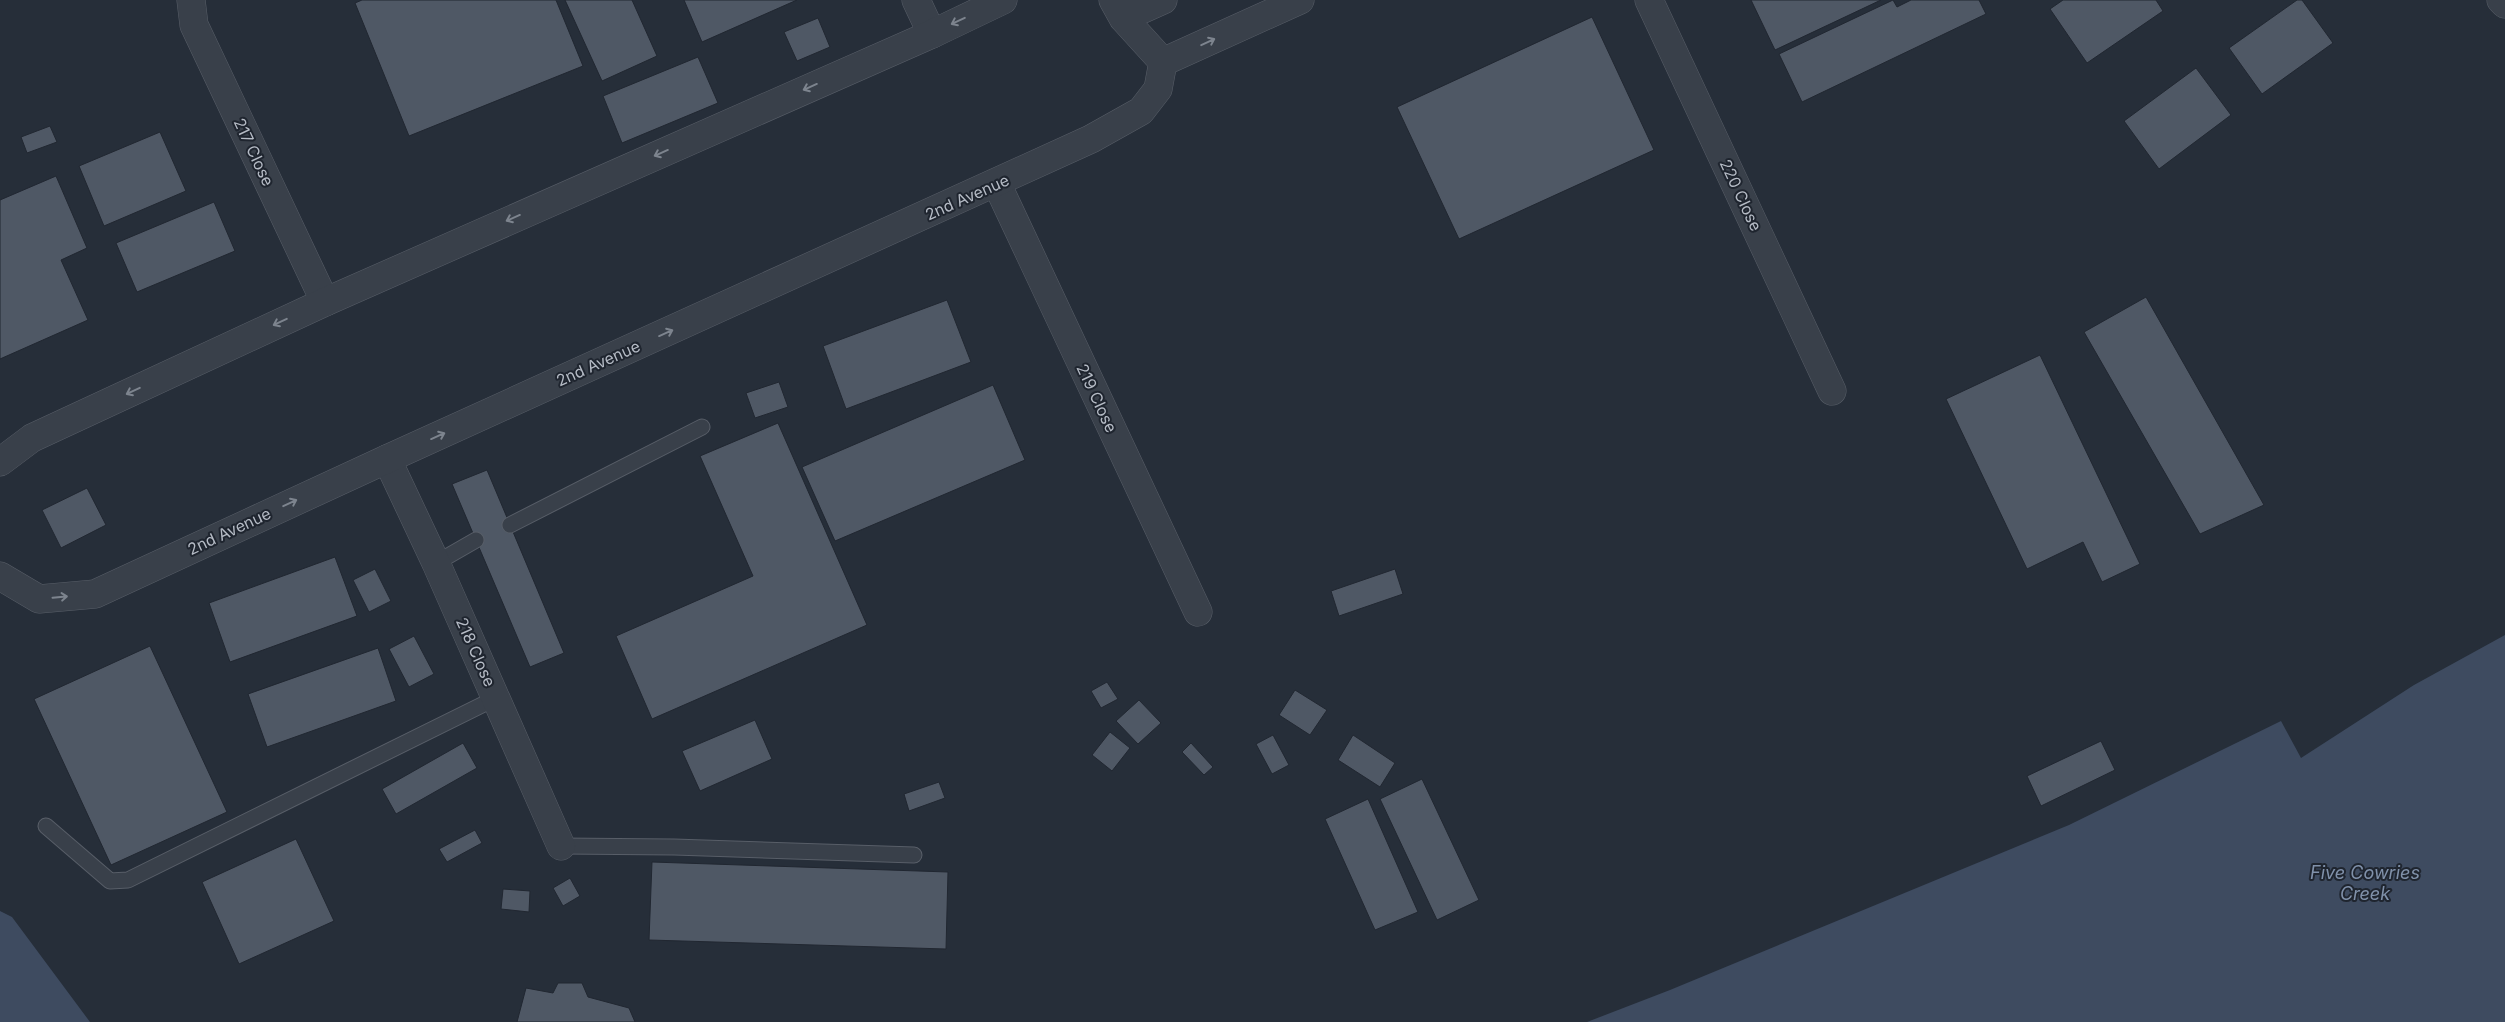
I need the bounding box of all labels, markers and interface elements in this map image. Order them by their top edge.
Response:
one-way arrow [951,16,966,26]
one-way arrow [1200,37,1215,47]
one-way arrow [803,83,818,93]
street label: 217 Close [230,115,278,189]
one-way arrow [654,149,669,158]
street label: 220 Close [1716,156,1766,234]
street label: 2nd Avenue [922,170,1012,224]
one-way arrow [506,214,521,224]
one-way arrow [273,317,288,327]
one-way arrow [658,327,673,337]
street label: 2nd Avenue [553,336,643,390]
street label: 219 Close [1072,360,1122,436]
one-way arrow [126,386,141,396]
one-way arrow [430,430,445,440]
one-way arrow [282,498,297,508]
street label: 2nd Avenue [184,503,274,559]
one-way arrow [52,592,68,602]
street label: 218 Close [452,614,500,690]
water label: Five Cowries Creek [2310,862,2420,904]

